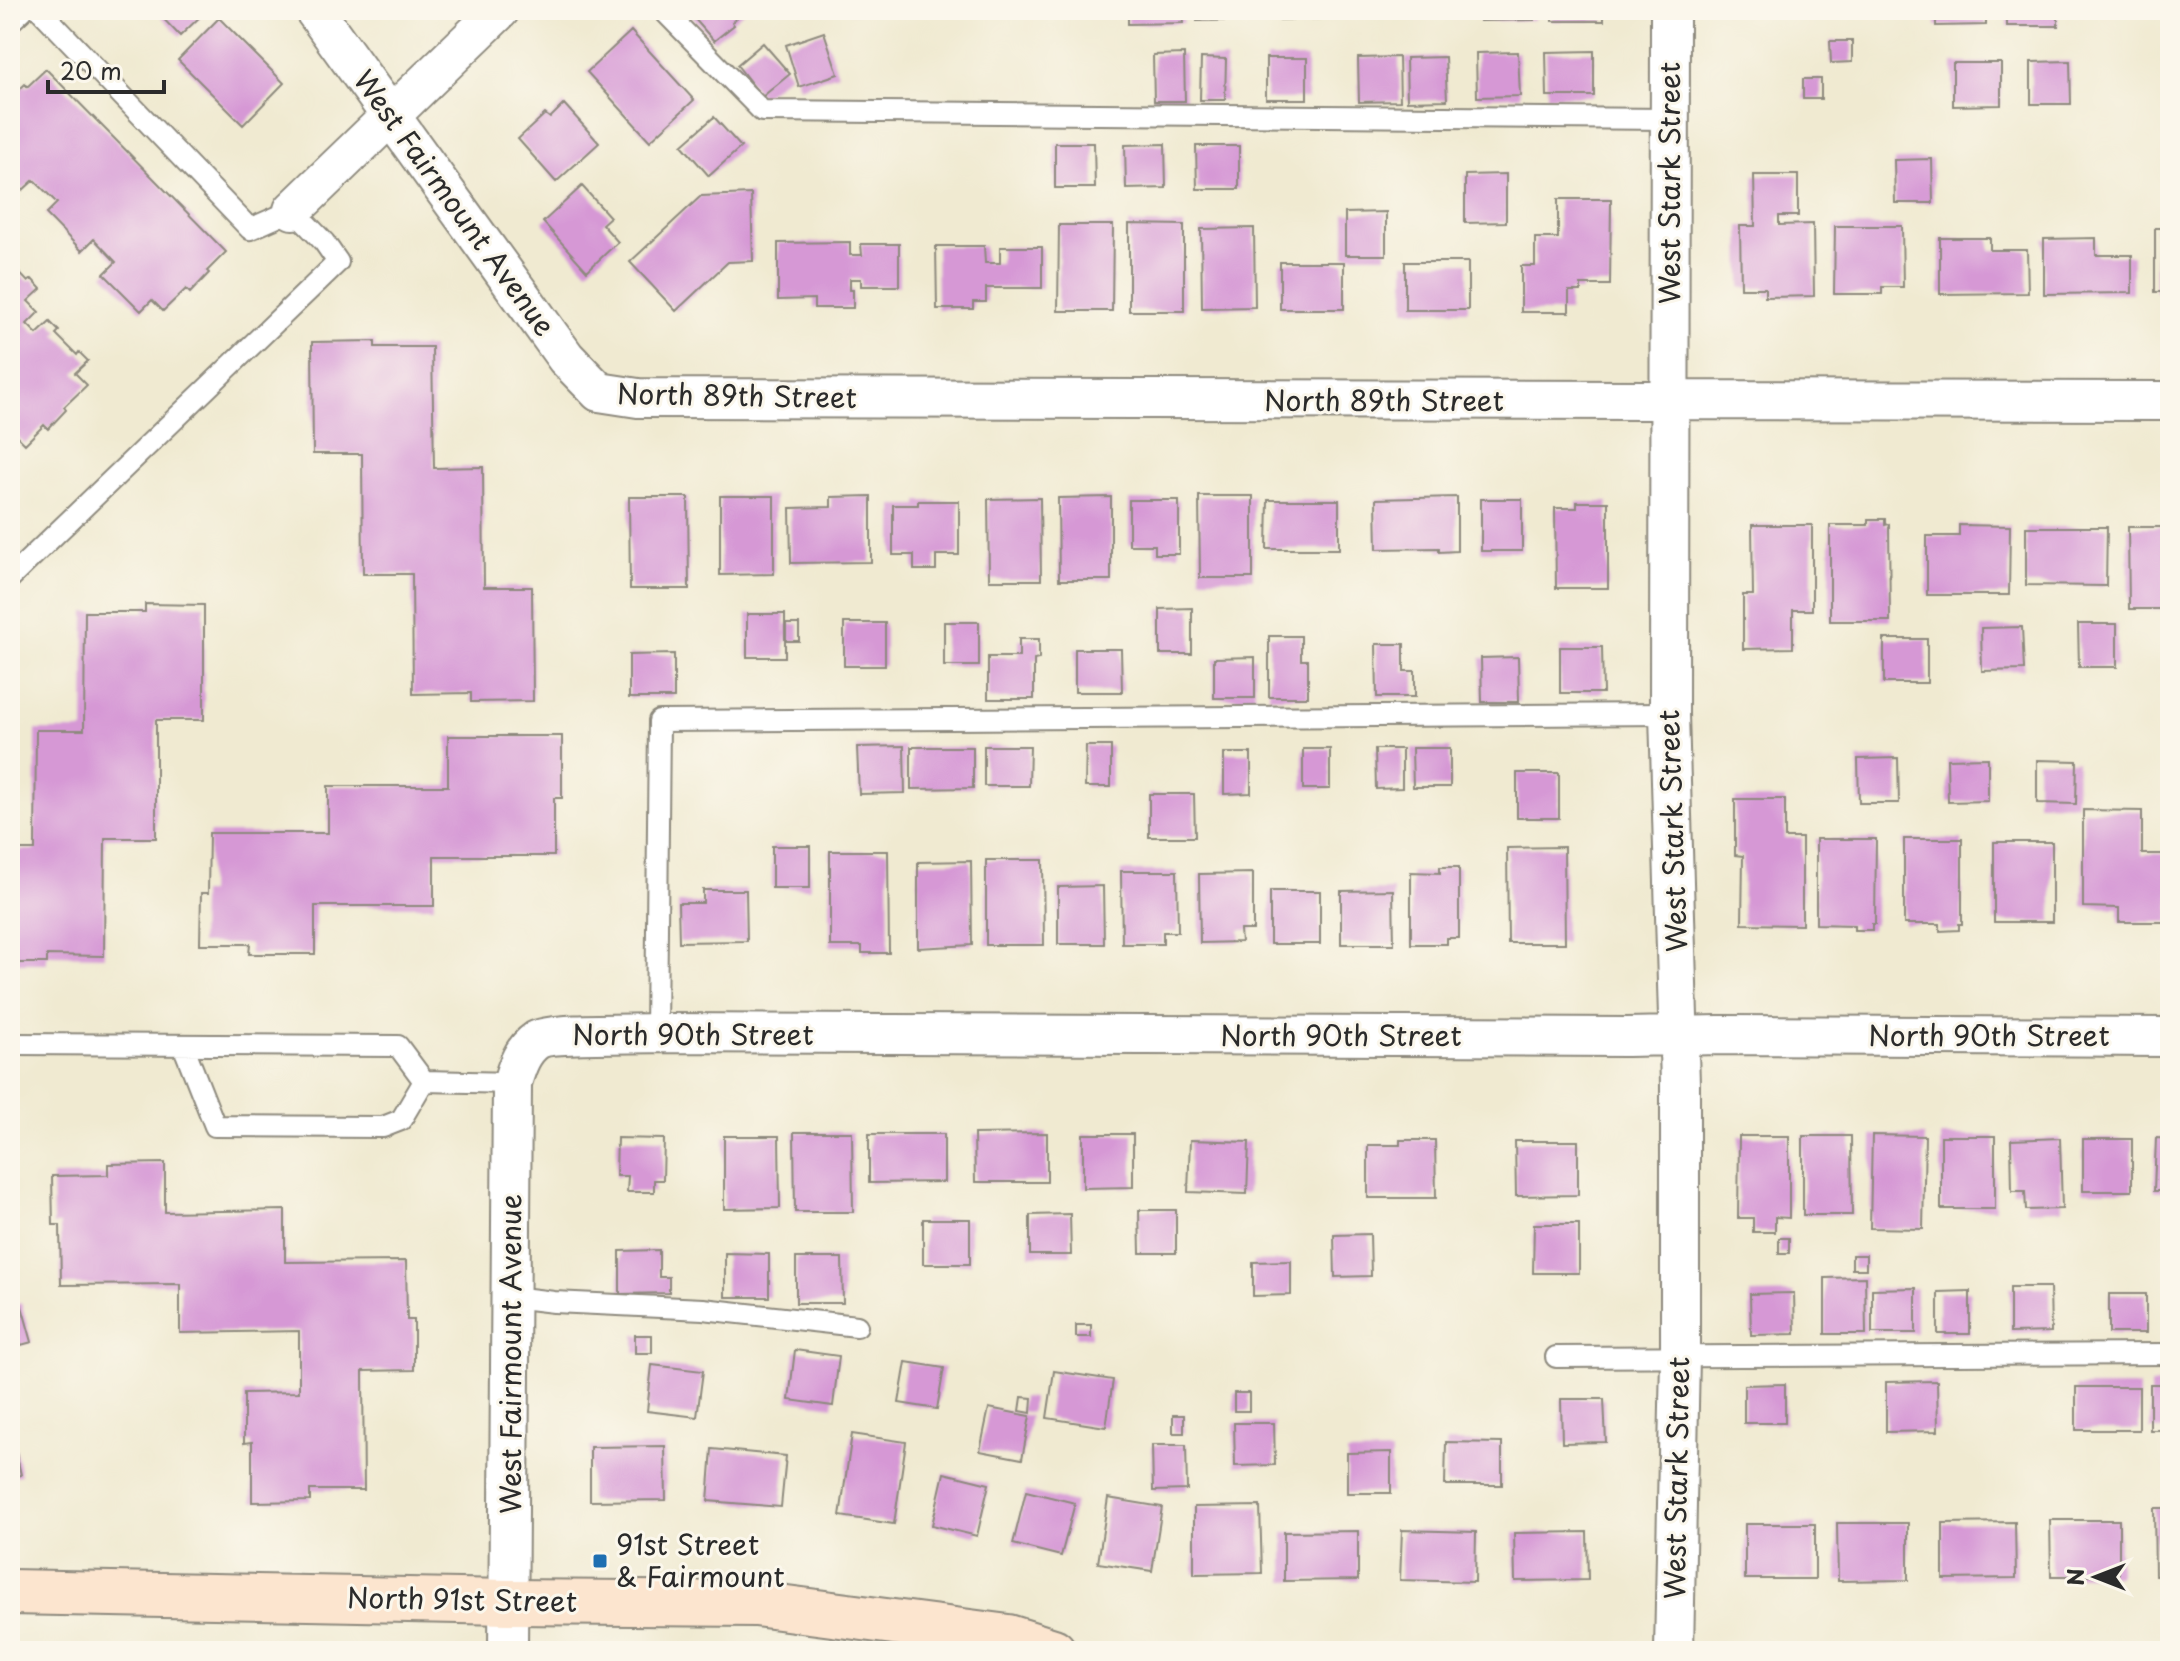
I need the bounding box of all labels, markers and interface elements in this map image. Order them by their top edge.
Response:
scale bar [48,44,164,94]
text: 20 m [60,52,122,88]
street label: West Fairmount Avenue [344,60,567,344]
street label: West Stark Street [1647,62,1690,304]
street label: North 89th Street [617,371,857,418]
street label: North 89th Street [1264,378,1504,421]
street label: West Stark Street [1646,709,1697,953]
street label: North 90th Street [572,1012,814,1055]
street label: North 90th Street [1220,1013,1462,1056]
street label: North 90th Street [1868,1013,2110,1056]
street label: West Fairmount Avenue [488,1194,531,1514]
street label: West Stark Street [1652,1356,1699,1600]
place label: 91st Street & Fairmount [616,1522,785,1597]
north arrow [2056,1537,2136,1617]
marker: 91st Street & Fairmount [591,1552,609,1570]
text: N [2058,1568,2091,1586]
street label: North 91st Street [347,1575,577,1622]

